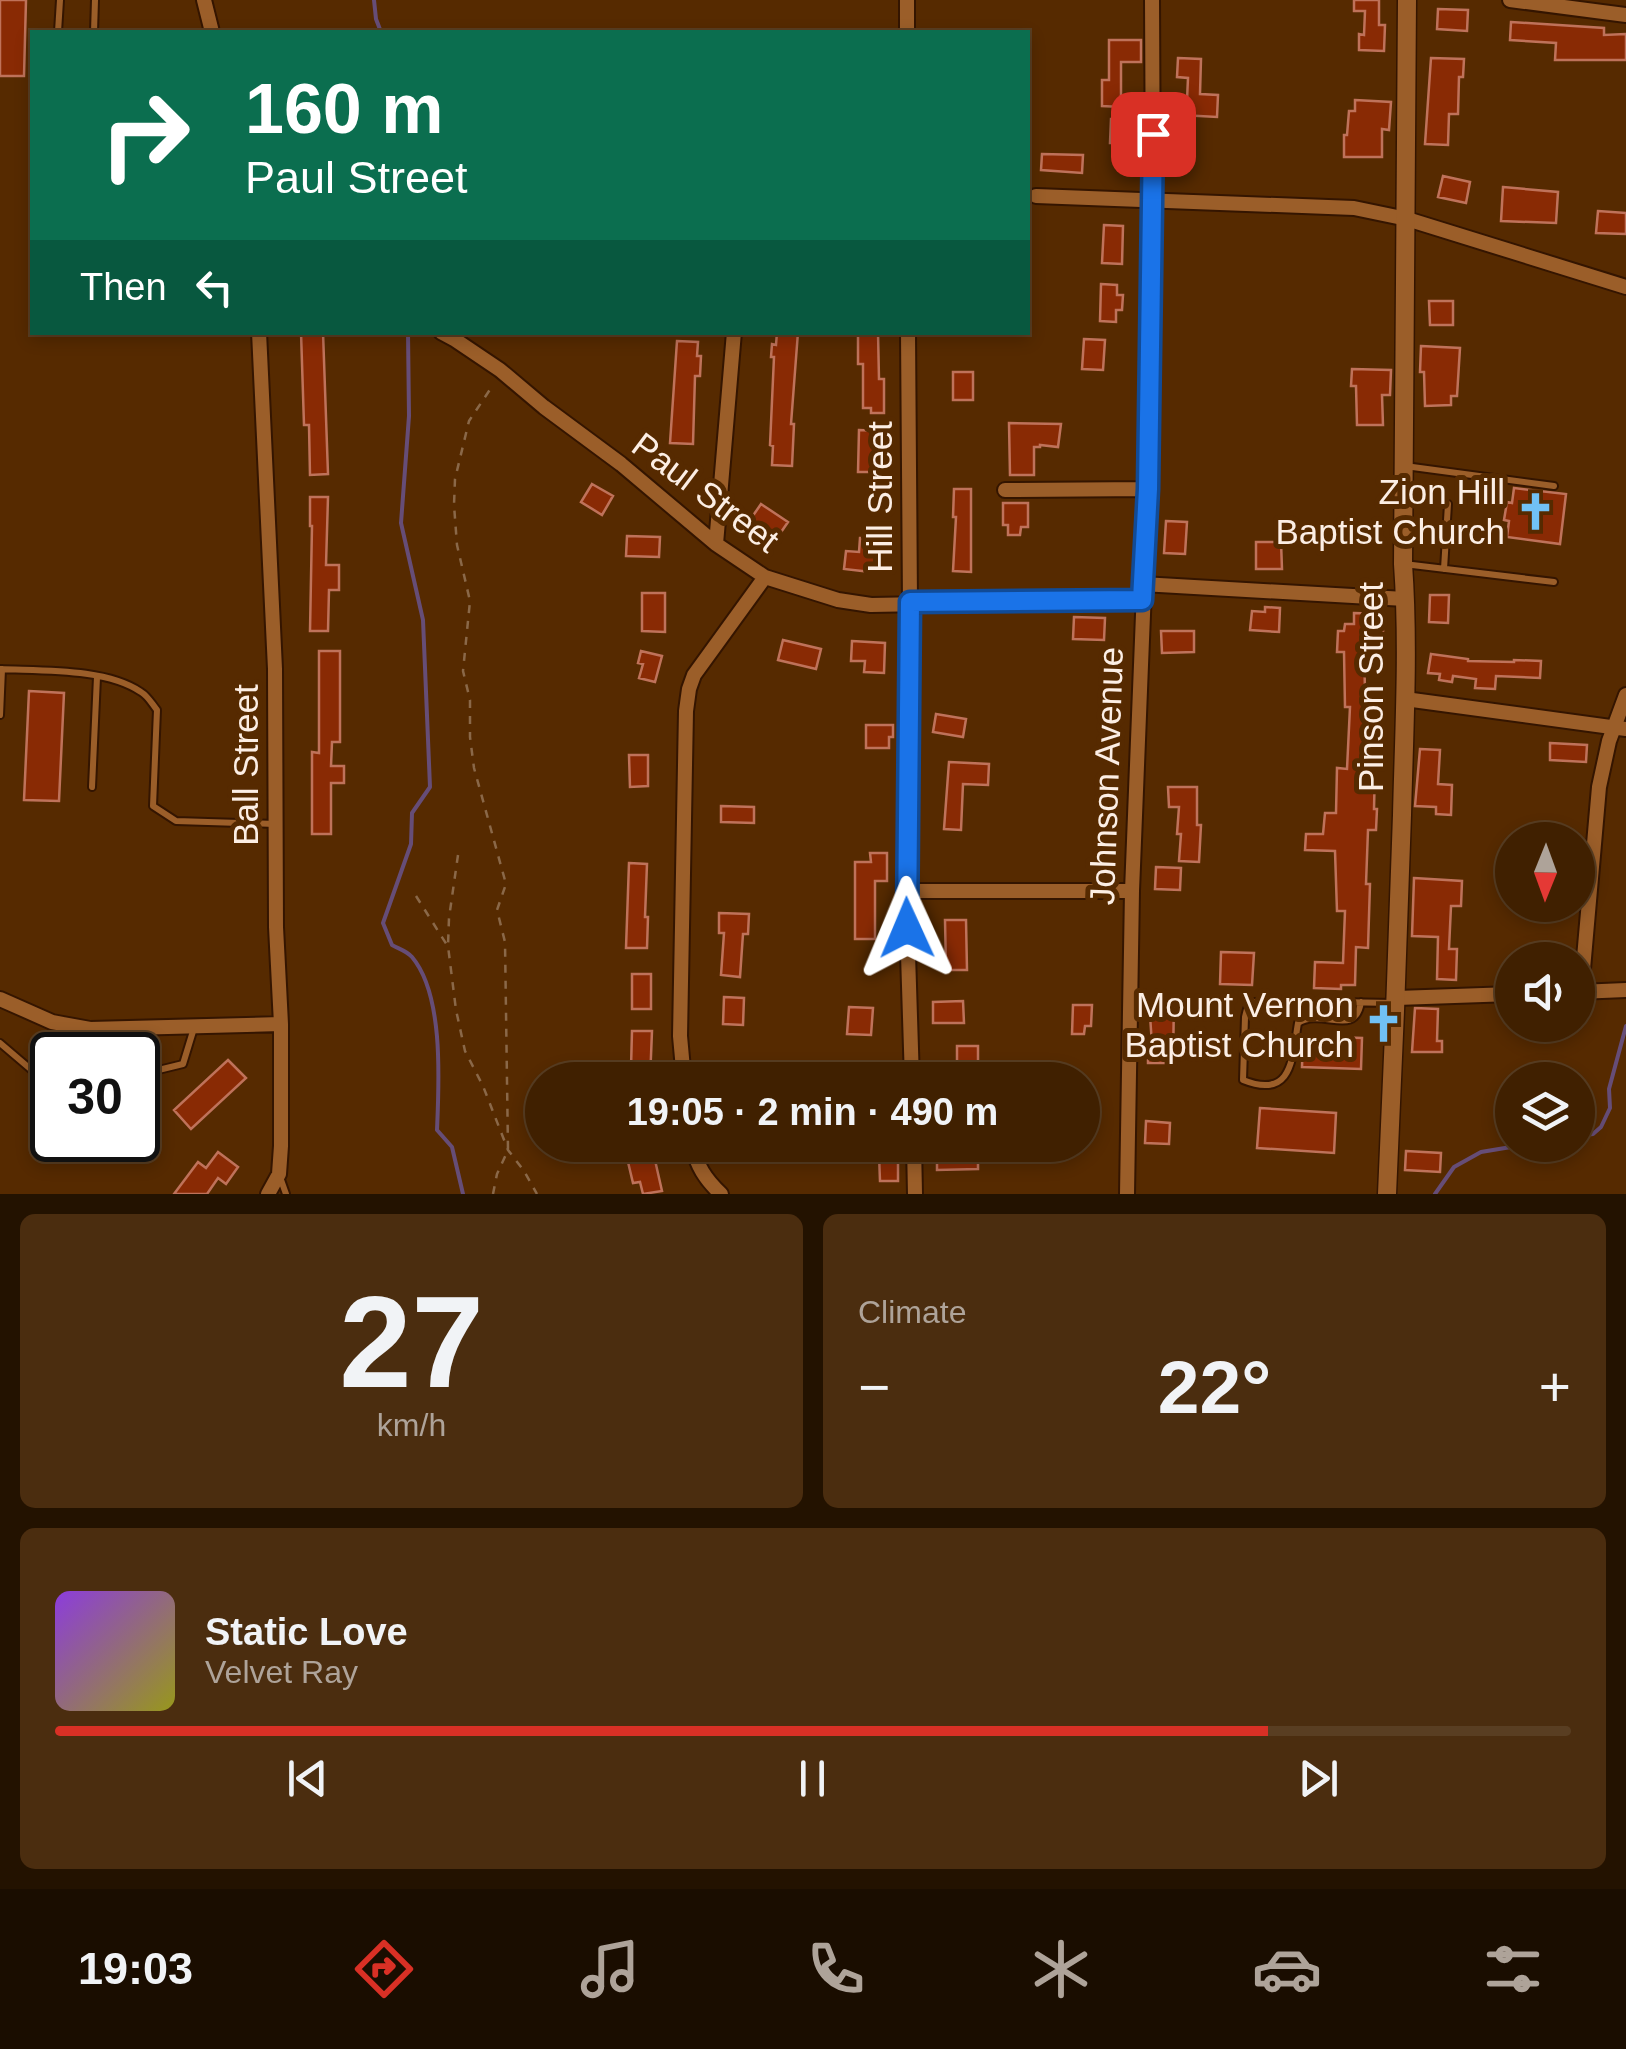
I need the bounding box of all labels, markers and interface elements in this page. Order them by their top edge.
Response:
icon: right [80,70,210,200]
text: 160 m [245,70,443,148]
pin [1111,92,1196,177]
icon: arrive [1126,107,1181,162]
text: Paul Street [245,152,468,203]
icon: left [187,260,242,315]
text: Then [80,266,167,308]
street label: Hill Street [860,421,899,573]
street label: Paul Street [625,424,787,560]
place label: Zion Hill Baptist Church [1275,472,1505,551]
church icon: Zion Hill Baptist Church [1514,490,1556,532]
street label: Pinson Street [1351,582,1390,792]
street label: Johnson Avenue [1082,646,1130,906]
street label: Ball Street [226,684,265,846]
north arrow [1495,822,1595,922]
map controls [1495,822,1595,1162]
position arrow [855,876,959,980]
button: sound [1495,942,1595,1042]
place label: Mount Vernon Baptist Church [1124,985,1354,1064]
church icon: Mount Vernon Baptist Church [1363,1003,1405,1045]
speed limit sign: 30 [30,1032,160,1162]
button: layers [1495,1062,1595,1162]
text: 19:05 · 2 min · 490 m [627,1091,998,1133]
text: 27 [339,1269,484,1415]
text: Climate [858,1294,966,1330]
text: 22° [1158,1345,1271,1429]
text: − [858,1356,890,1418]
text: + [1539,1356,1571,1418]
text: km/h [377,1407,446,1443]
text: Static Love [205,1611,408,1653]
text: Velvet Ray [205,1654,358,1690]
icon: previous [280,1751,335,1806]
icon: pause [785,1751,840,1806]
icon: next [1291,1751,1346,1806]
icon: directions [349,1934,419,2004]
icon: music [575,1934,645,2004]
icon: phone [801,1934,871,2004]
icon: climate [1026,1934,1096,2004]
icon: car [1252,1934,1322,2004]
icon: filters [1478,1934,1548,2004]
text: 19:03 [78,1943,193,1994]

